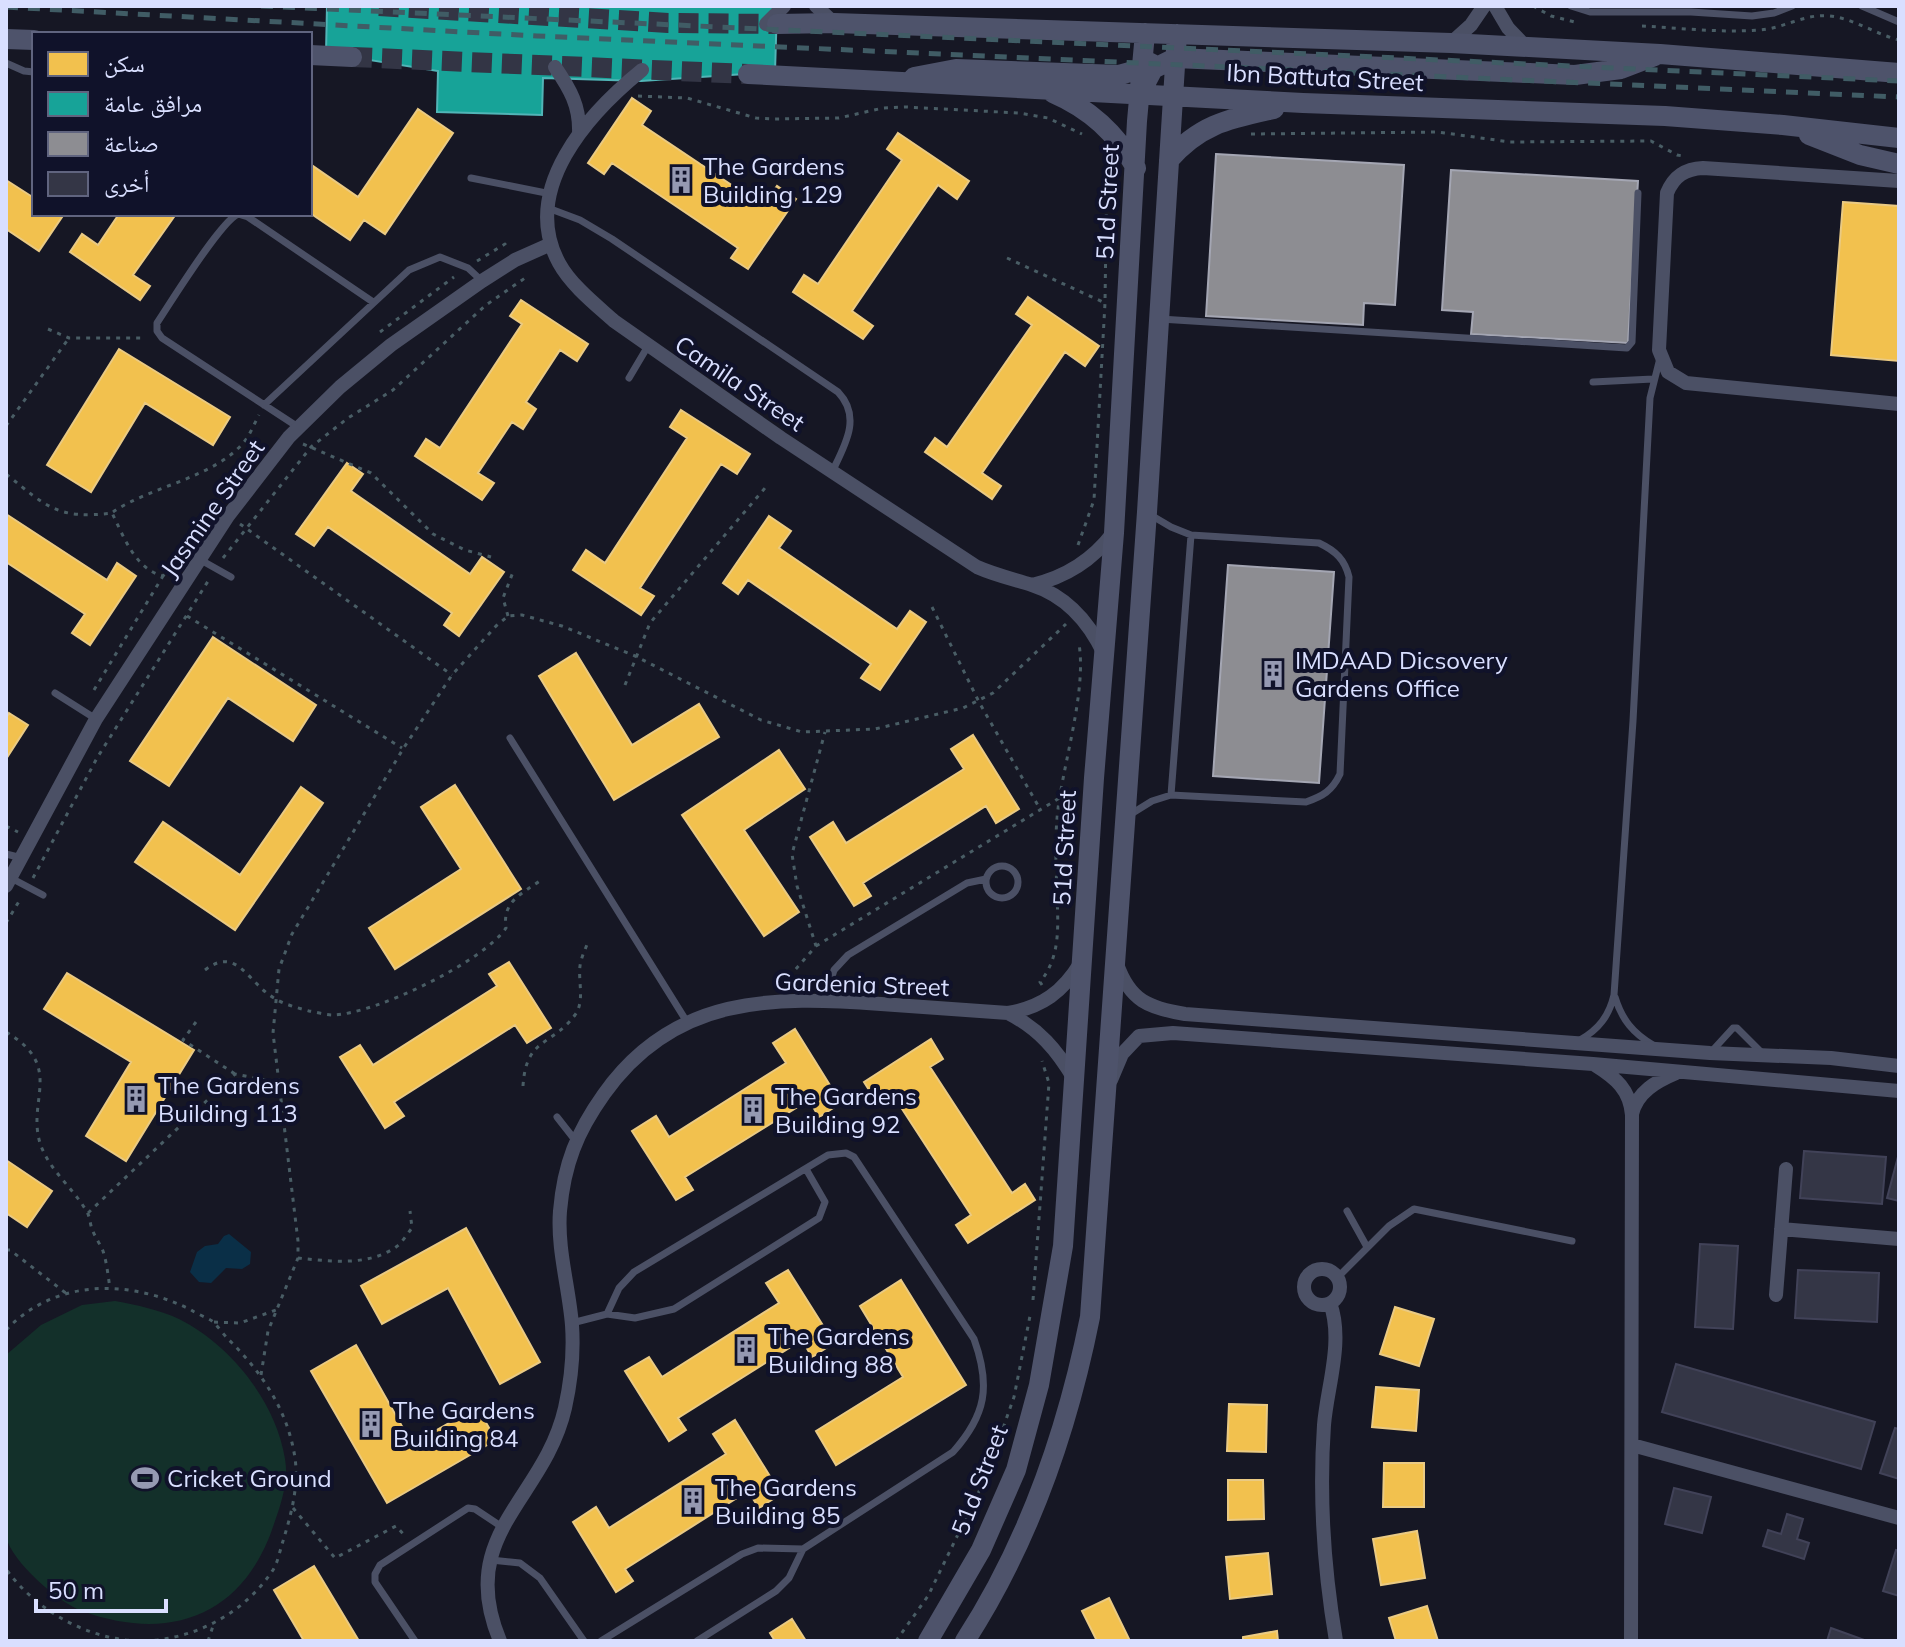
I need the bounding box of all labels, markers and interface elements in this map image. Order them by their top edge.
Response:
legend [32,32,312,216]
text: سكن [104,48,145,78]
street label: Ibn Battuta Street [1226,57,1424,97]
text: مرافق عامة [104,88,202,118]
text: صناعة [104,128,159,158]
street label: 51d Street [1089,143,1125,261]
place label: The Gardens Building 129 [703,151,845,209]
building icon: The Gardens Building 129 [666,165,696,195]
text: أخرى [104,168,150,198]
street label: Camila Street [669,329,811,437]
street label: Jasmine Street [154,434,270,582]
place label: IMDAAD Dicsovery Gardens Office [1295,645,1508,703]
building icon: IMDAAD Dicsovery Gardens Office [1258,659,1288,689]
street label: 51d Street [1046,789,1082,907]
street label: Gardenia Street [774,966,950,1002]
place label: The Gardens Building 113 [158,1070,300,1128]
place label: The Gardens Building 92 [775,1081,917,1139]
building icon: The Gardens Building 113 [121,1084,151,1114]
building icon: The Gardens Building 92 [738,1095,768,1125]
place label: The Gardens Building 88 [768,1321,910,1379]
building icon: The Gardens Building 88 [731,1335,761,1365]
place label: The Gardens Building 84 [393,1395,535,1453]
building icon: The Gardens Building 84 [356,1409,386,1439]
street label: 51d Street [944,1421,1014,1539]
sports icon: Cricket Ground [130,1463,160,1493]
place label: Cricket Ground [167,1463,332,1493]
place label: The Gardens Building 85 [715,1472,857,1530]
building icon: The Gardens Building 85 [678,1486,708,1516]
scale bar [36,1563,166,1613]
text: 50 m [48,1575,104,1605]

